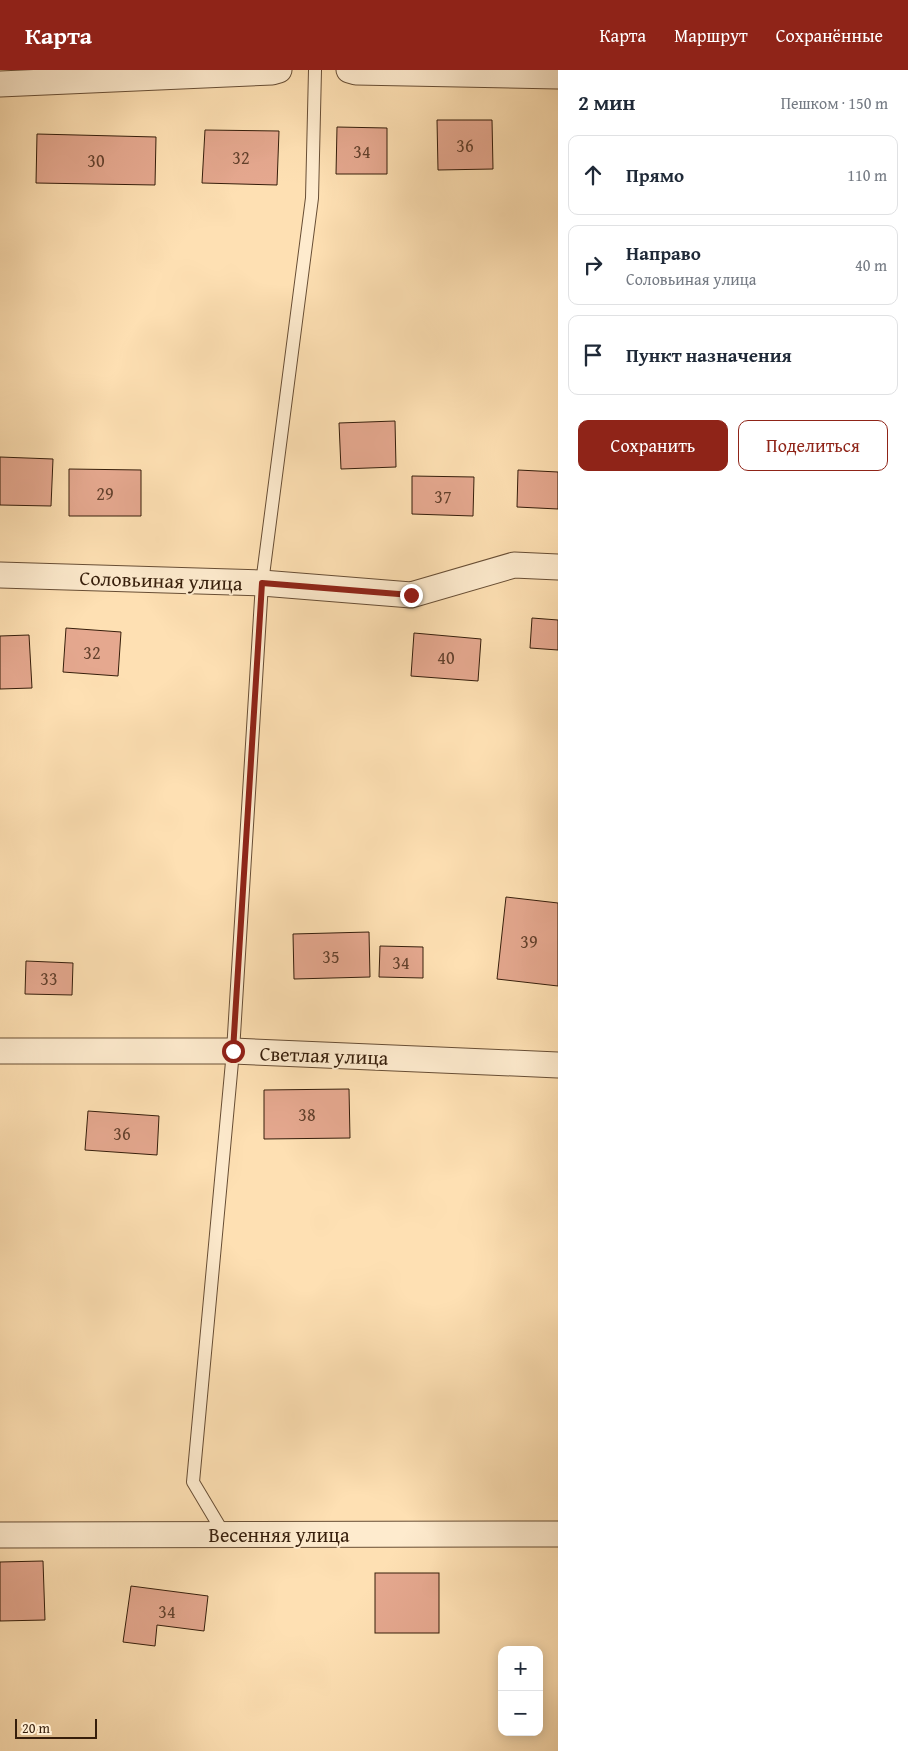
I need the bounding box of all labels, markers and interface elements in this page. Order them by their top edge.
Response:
text: Карта [25,18,92,53]
text: Карта [600,22,646,49]
text: Маршрут [674,22,748,49]
text: Сохранённые [776,22,883,49]
text: 2 мин [578,87,635,118]
text: Пешком · 150 m [781,91,888,115]
house number: 36 [456,132,474,159]
house number: 34 [353,138,371,165]
house number: 32 [232,144,250,171]
house number: 30 [87,147,105,174]
icon: ahead [579,161,607,189]
text: Прямо [626,161,684,189]
text: 110 m [847,163,887,187]
text: Направо [626,239,701,267]
icon: right [579,251,607,279]
text: 40 m [855,253,887,277]
text: Соловьиная улица [626,267,756,291]
icon: arrive [579,341,607,369]
text: Пункт назначения [626,341,792,369]
button: Сохранить [578,420,728,471]
button: Поделиться [738,420,888,471]
house number: 29 [96,480,114,507]
house number: 37 [434,483,452,510]
street label: Соловьиная улица [79,563,243,597]
route end [400,584,423,607]
house number: 32 [83,639,101,666]
house number: 40 [437,644,455,671]
house number: 39 [520,928,538,955]
house number: 35 [322,943,340,970]
house number: 34 [392,949,410,976]
house number: 33 [40,965,58,992]
street label: Светлая улица [259,1038,389,1072]
route start [222,1040,245,1063]
house number: 38 [298,1101,316,1128]
house number: 36 [113,1120,131,1147]
street label: Весенняя улица [209,1520,350,1549]
house number: 34 [158,1598,176,1625]
map controls [498,1646,543,1736]
button: + [498,1646,543,1691]
button: − [498,1691,543,1736]
scale bar [15,1716,98,1739]
text: 20 m [22,1718,50,1738]

